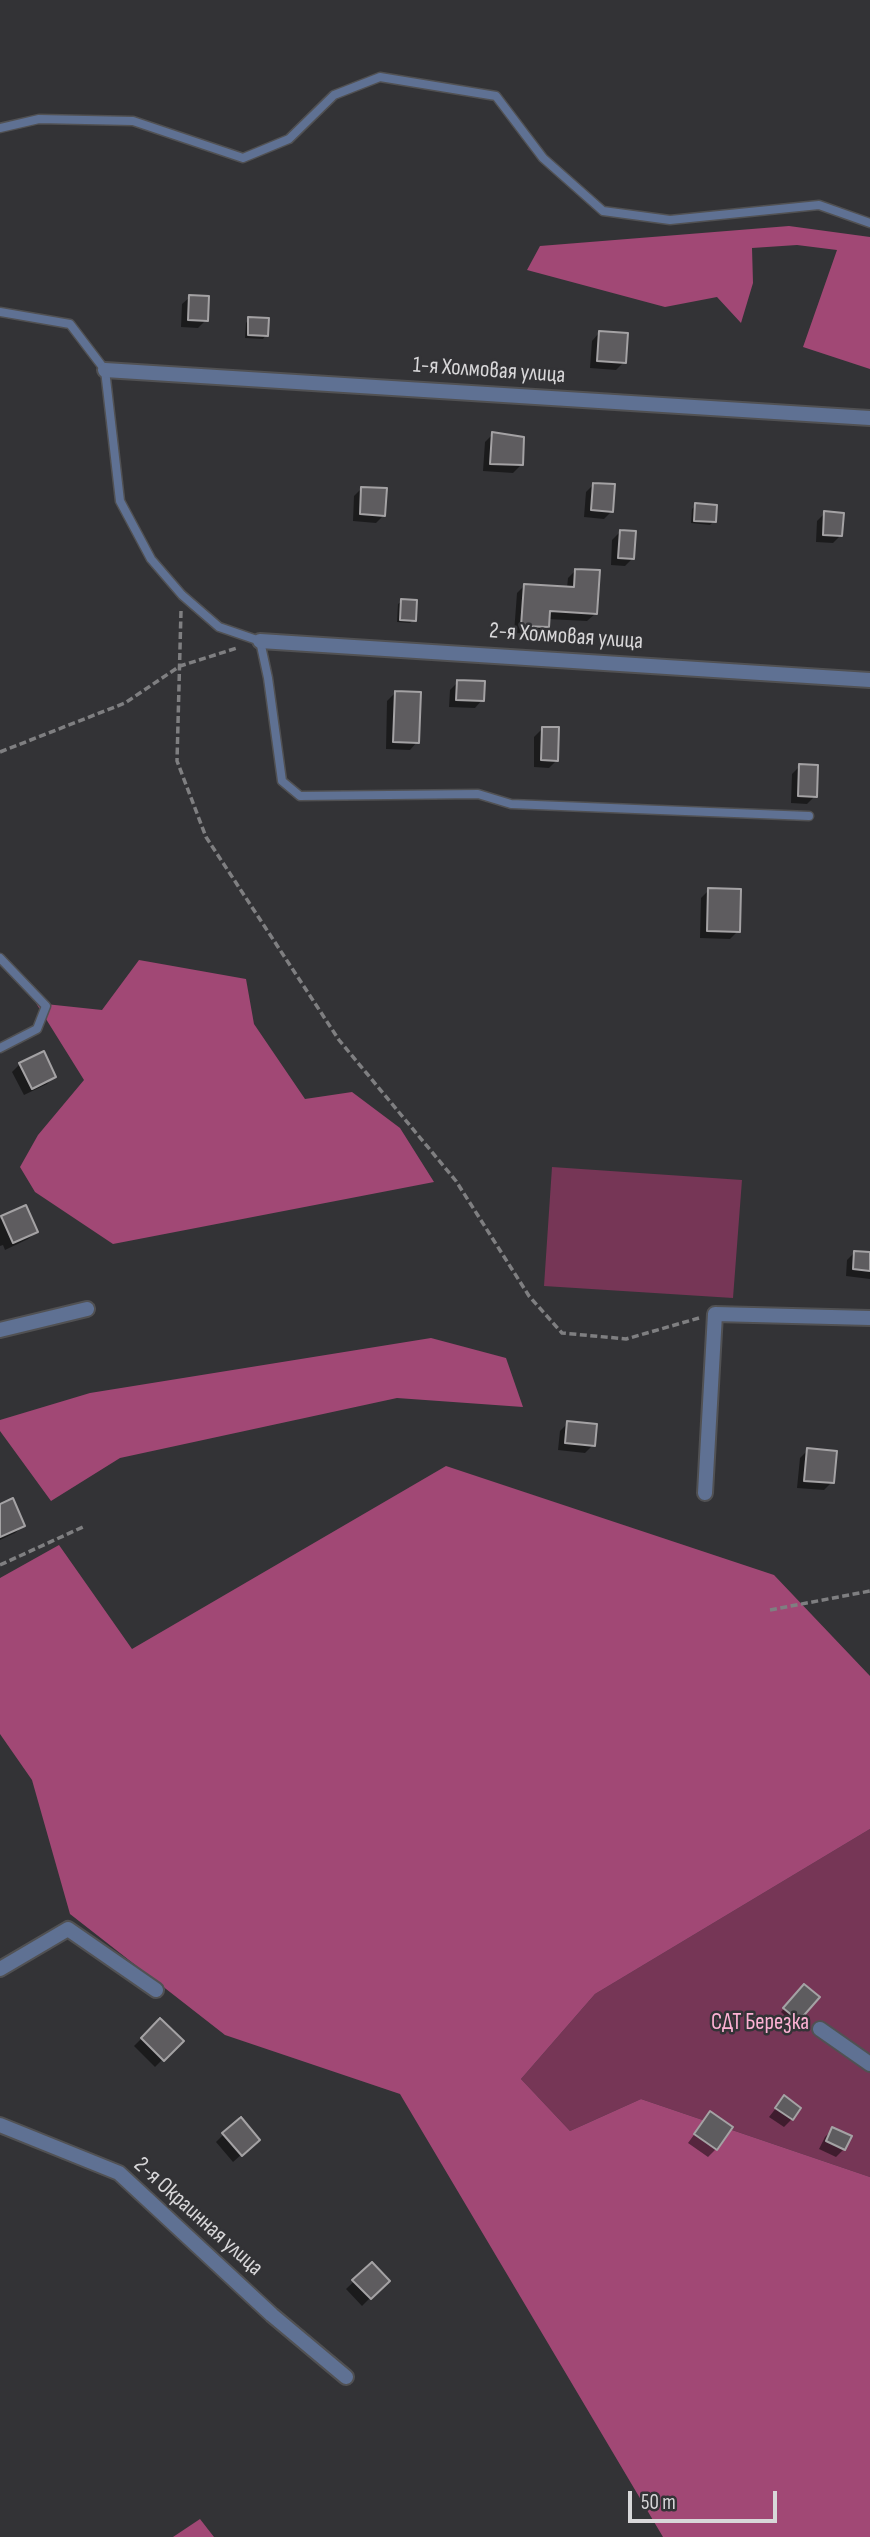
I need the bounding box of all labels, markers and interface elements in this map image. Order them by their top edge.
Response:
street label: 1-я Холмовая улица [412,352,566,390]
street label: 2-я Холмовая улица [488,618,644,656]
park label: СДТ Березка [711,2009,809,2037]
street label: 2-я Окраинная улица [128,2152,268,2282]
scale bar [632,2478,781,2522]
text: 50 m [641,2490,676,2515]

